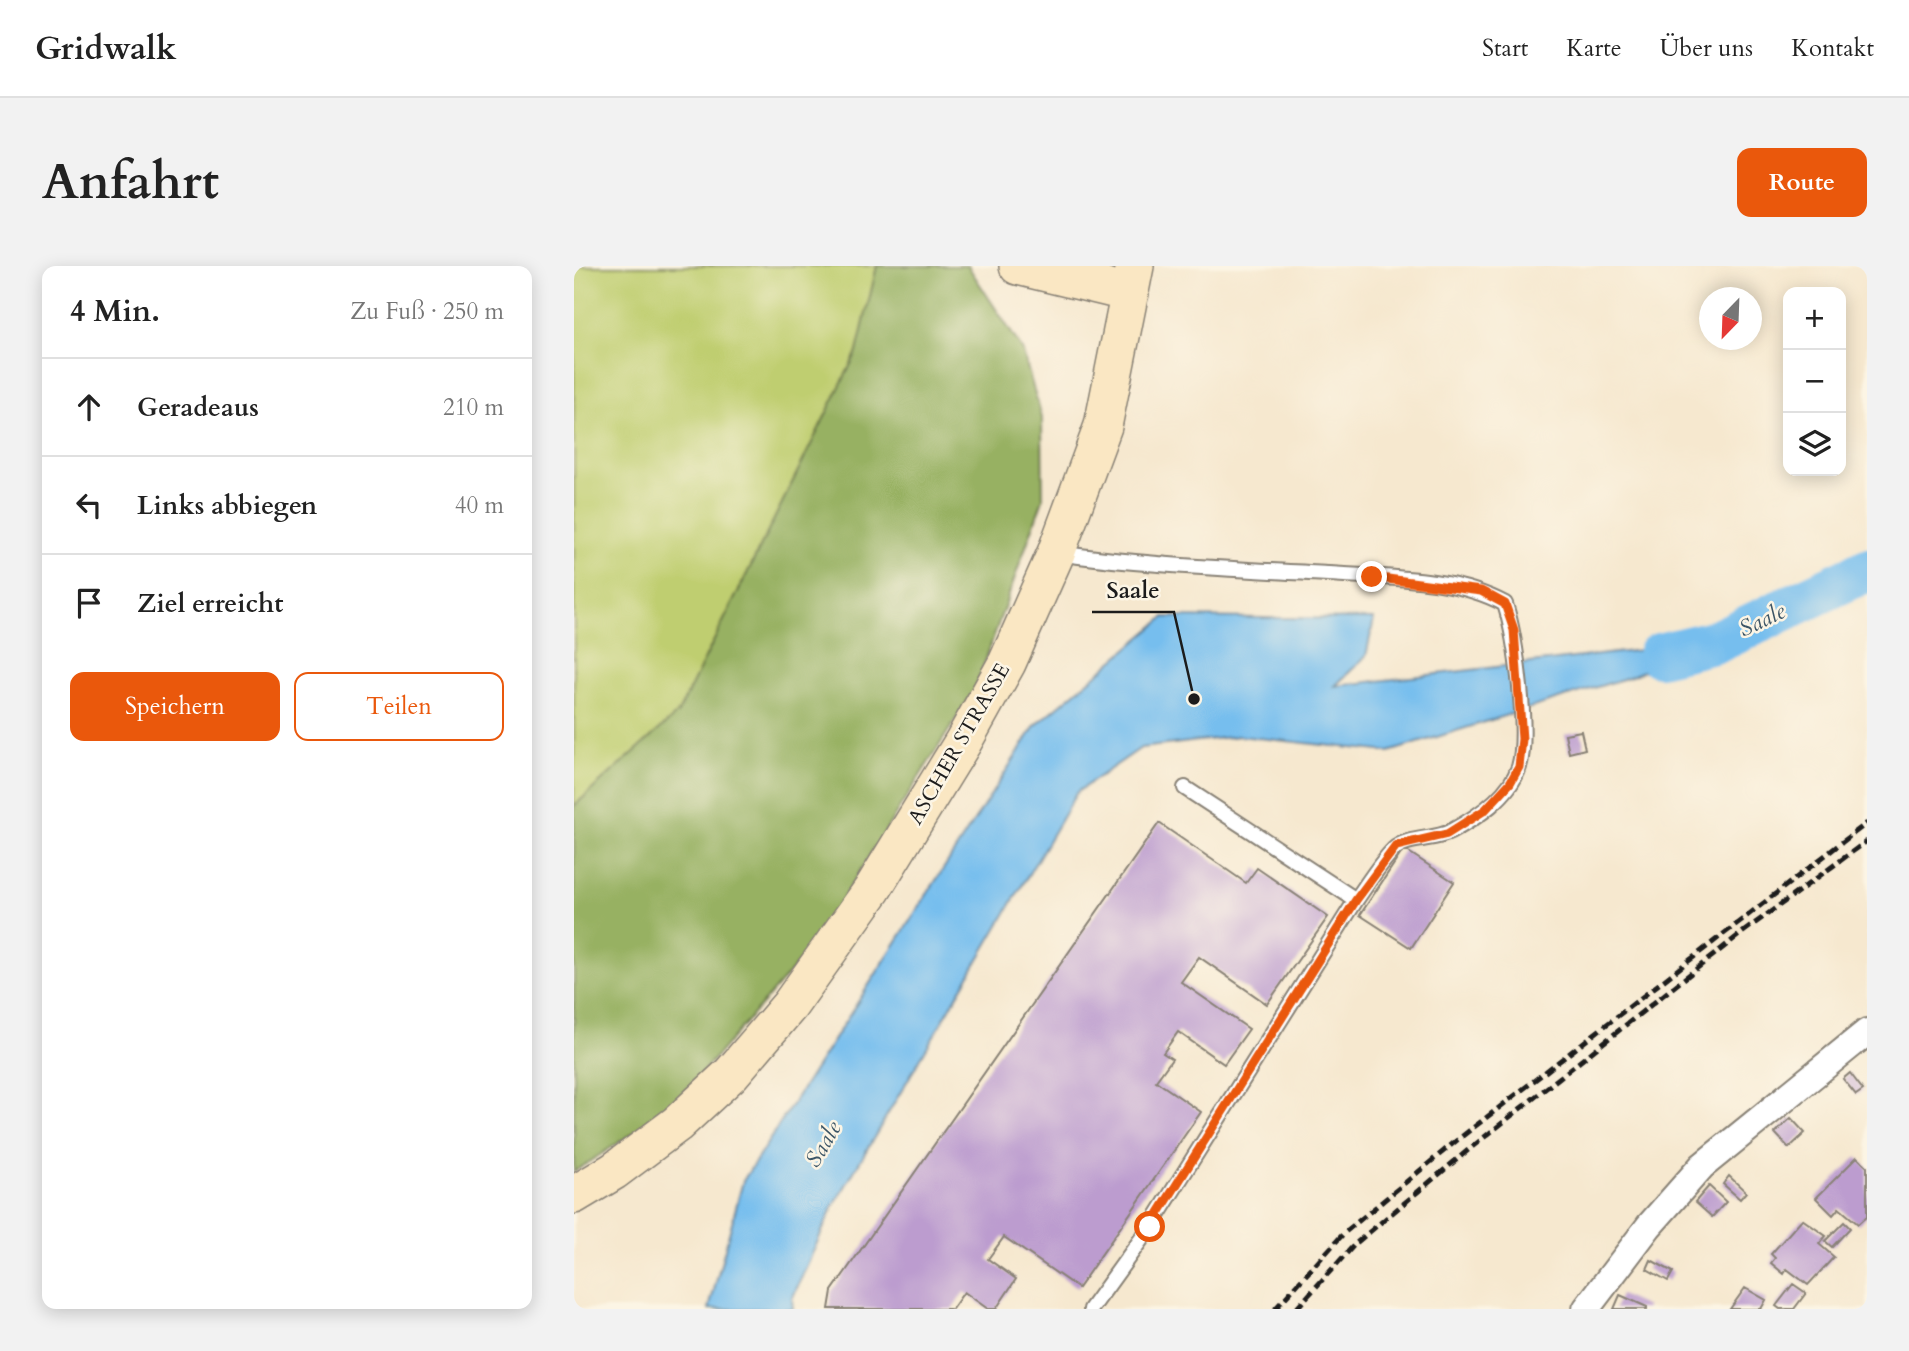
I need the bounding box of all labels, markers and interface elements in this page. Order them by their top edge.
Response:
text: Gridwalk [35,26,177,71]
text: Start [1482,32,1528,65]
text: Karte [1566,32,1622,65]
text: Über uns [1660,32,1753,65]
text: Kontakt [1791,32,1874,65]
button: Route [1737,148,1867,217]
text: Anfahrt [42,149,219,216]
north arrow [1699,287,1762,350]
map controls [1783,287,1846,476]
button: + [1783,287,1846,350]
text: 4 Min. [70,291,160,332]
text: Zu Fuß · 250 m [350,296,504,327]
button: − [1783,350,1846,413]
icon: ahead [70,388,108,426]
text: Geradeaus [137,390,259,425]
text: 210 m [443,392,504,423]
button: layers [1783,413,1846,476]
icon: left [70,486,108,524]
text: Links abbiegen [137,488,317,523]
text: 40 m [455,490,504,521]
route end [1356,561,1387,592]
callout: Saale [1092,568,1174,612]
text: Saale [1106,575,1160,606]
icon: arrive [70,584,108,622]
text: Ziel erreicht [137,586,283,621]
water label: Saale [1733,595,1791,645]
street label: ASCHER STRASSE [901,658,1017,830]
button: Speichern [70,672,280,741]
button: Teilen [294,672,504,741]
water label: Saale [797,1115,849,1173]
route start [1134,1211,1165,1242]

